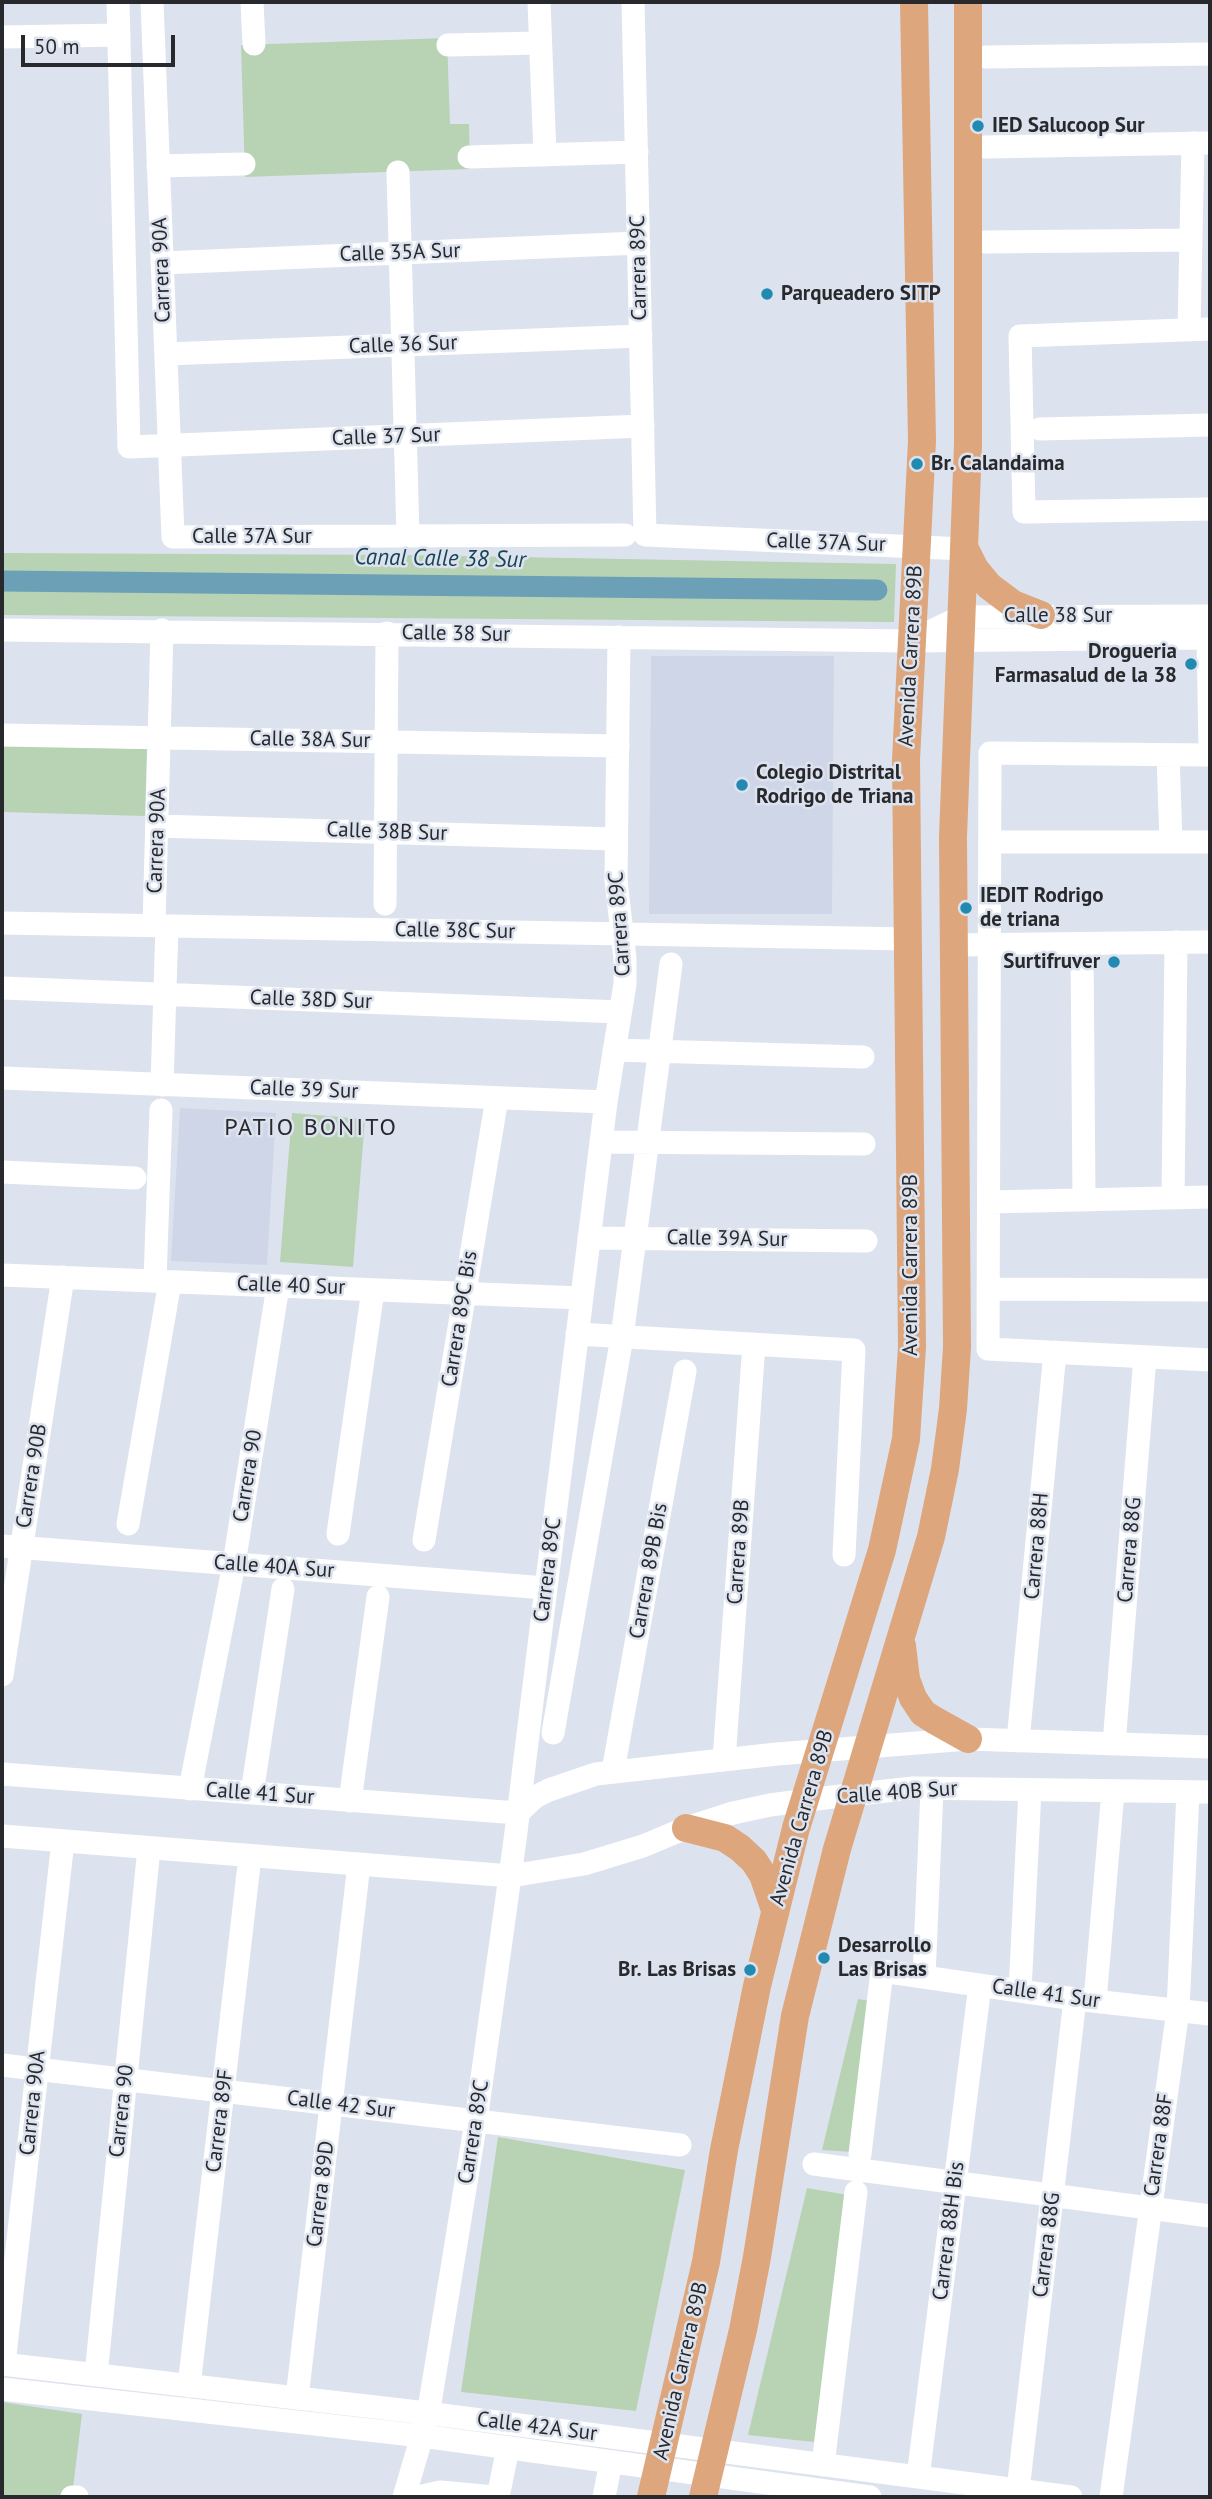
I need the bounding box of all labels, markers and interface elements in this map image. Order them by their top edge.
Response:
scale bar [24,21,178,65]
text: 50 m [34,33,80,60]
place label: IED Salucoop Sur [992,113,1145,139]
marker: IED Salucoop Sur [970,118,986,134]
street label: Carrera 89C [625,215,653,321]
street label: Carrera 90A [148,217,176,323]
street label: Calle 35A Sur [339,238,461,268]
place label: Parqueadero SITP [781,281,941,307]
marker: Parqueadero SITP [759,286,775,302]
street label: Calle 36 Sur [348,331,458,359]
street label: Calle 37 Sur [331,423,441,451]
place label: Br. Calandaima [931,451,1065,477]
marker: Br. Calandaima [909,456,925,472]
street label: Calle 37A Sur [192,524,312,550]
street label: Calle 37A Sur [766,528,886,558]
water label: Canal Calle 38 Sur [354,544,526,574]
street label: Avenida Carrera 89B [894,565,928,747]
street label: Calle 38 Sur [1004,603,1112,629]
street label: Calle 38 Sur [401,620,511,648]
place label: Drogueria Farmasalud de la 38 [995,639,1177,689]
marker: Drogueria Farmasalud de la 38 [1183,656,1199,672]
street label: Calle 38A Sur [249,726,371,754]
place label: Colegio Distrital Rodrigo de Triana [756,760,913,810]
marker: Colegio Distrital Rodrigo de Triana [734,777,750,793]
street label: Carrera 90A [143,788,171,894]
street label: Calle 38B Sur [326,817,448,847]
street label: Carrera 89C [604,871,636,977]
place label: IEDIT Rodrigo de triana [980,883,1104,933]
marker: IEDIT Rodrigo de triana [958,900,974,916]
street label: Calle 38C Sur [394,917,516,945]
place label: Surtifruver [1003,949,1100,975]
marker: Surtifruver [1106,954,1122,970]
street label: Calle 38D Sur [249,985,373,1015]
street label: Calle 39 Sur [249,1076,359,1104]
district label: PATIO BONITO [226,1114,396,1142]
street label: Avenida Carrera 89B [898,1174,924,1356]
street label: Calle 39A Sur [666,1225,788,1253]
street label: Carrera 89C Bis [437,1249,483,1389]
street label: Calle 40 Sur [236,1272,346,1300]
street label: Carrera 90B [11,1422,53,1530]
street label: Carrera 90 [228,1428,268,1524]
street label: Carrera 88H [1020,1492,1054,1600]
street label: Carrera 88G [1113,1496,1147,1604]
street label: Carrera 89B [723,1499,755,1605]
street label: Carrera 89B Bis [625,1501,673,1641]
street label: Carrera 89C [529,1516,567,1624]
street label: Calle 40A Sur [213,1550,335,1584]
street label: Avenida Carrera 89B [765,1727,839,1909]
street label: Calle 40B Sur [836,1776,958,1810]
street label: Calle 41 Sur [205,1778,315,1810]
place label: Desarrollo Las Brisas [838,1933,931,1983]
marker: Desarrollo Las Brisas [816,1950,832,1966]
place label: Br. Las Brisas [618,1957,736,1983]
marker: Br. Las Brisas [742,1962,758,1978]
street label: Calle 41 Sur [990,1974,1102,2014]
street label: Carrera 90A [15,2049,51,2157]
street label: Carrera 90 [105,2063,139,2159]
street label: Carrera 89F [201,2068,239,2174]
street label: Carrera 89C [453,2078,495,2186]
street label: Calle 42 Sur [286,2086,396,2124]
street label: Carrera 88F [1139,2092,1179,2198]
street label: Carrera 89D [302,2139,340,2249]
street label: Carrera 88H Bis [928,2160,970,2302]
street label: Carrera 88G [1028,2191,1066,2299]
street label: Avenida Carrera 89B [648,2280,714,2462]
street label: Calle 42A Sur [475,2407,599,2447]

